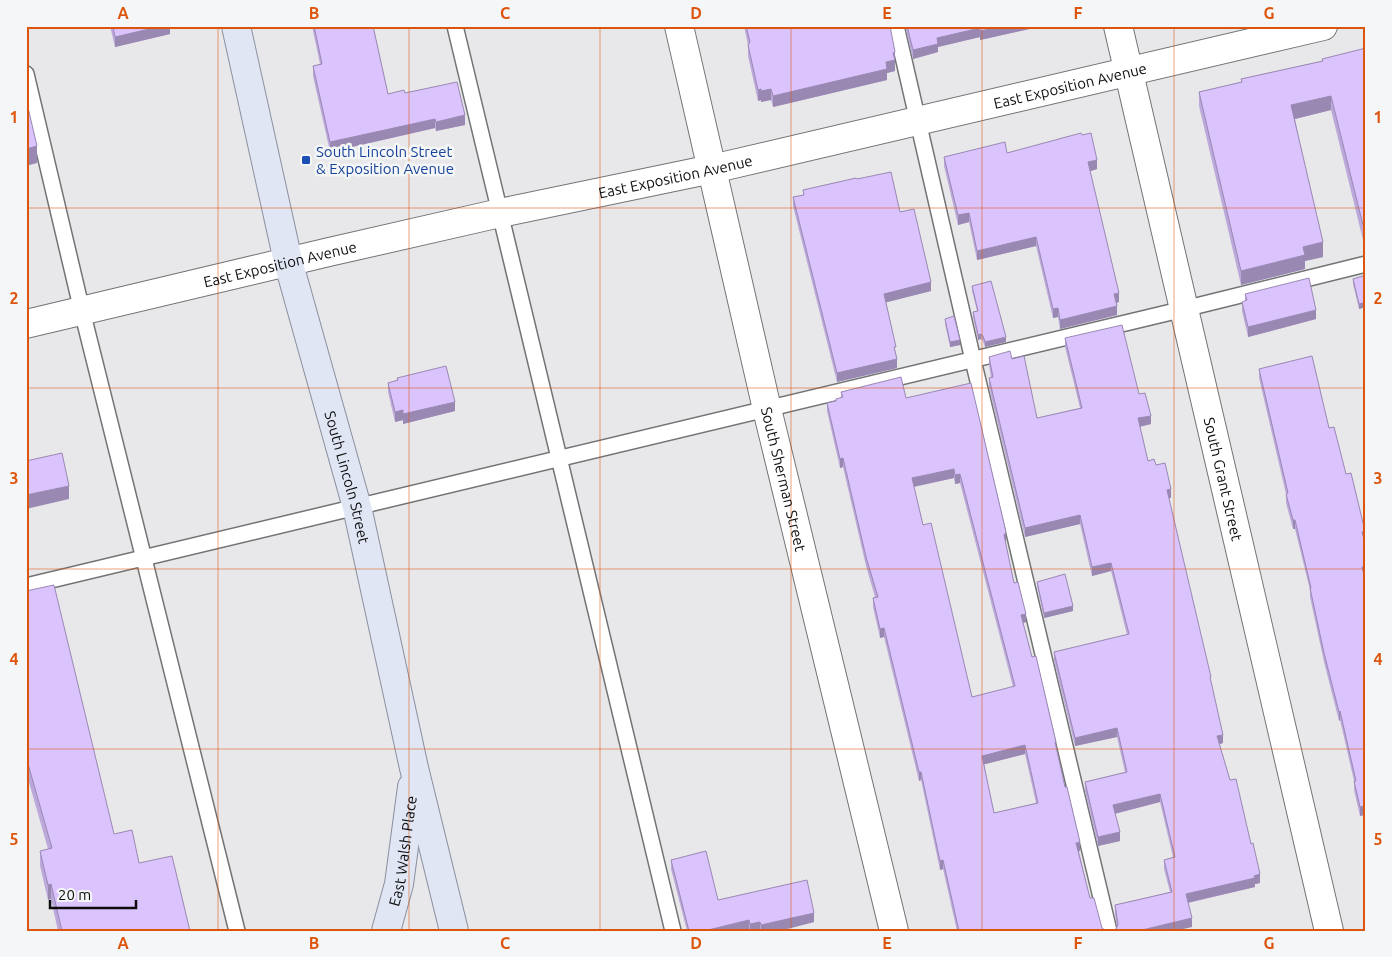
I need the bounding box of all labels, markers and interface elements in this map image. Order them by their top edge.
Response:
text: A [117,4,129,22]
text: B [309,4,319,22]
text: C [500,4,510,22]
text: D [690,4,702,22]
text: E [882,4,892,22]
text: F [1074,4,1083,22]
text: G [1263,4,1275,22]
street label: East Exposition Avenue [992,59,1148,111]
text: 1 [9,108,19,126]
text: 1 [1373,108,1383,126]
place label: South Lincoln Street & Exposition Avenue [316,143,454,177]
street label: East Exposition Avenue [597,151,754,201]
marker: South Lincoln Street & Exposition Avenue [300,154,312,166]
street label: East Exposition Avenue [202,237,358,290]
text: 2 [9,289,19,307]
text: 2 [1373,289,1383,307]
street label: South Sherman Street [758,405,810,553]
street label: South Lincoln Street [322,409,373,545]
street label: South Grant Street [1201,415,1246,542]
text: 3 [9,469,19,487]
text: 3 [1373,469,1383,487]
text: 4 [9,650,19,668]
text: 4 [1373,650,1383,668]
street label: East Walsh Place [385,795,419,908]
text: 5 [9,830,19,848]
text: 5 [1373,830,1383,848]
scale bar [50,877,136,909]
text: 20 m [58,886,91,903]
text: A [117,934,129,952]
text: B [309,934,319,952]
text: C [500,934,510,952]
text: D [690,934,702,952]
text: E [882,934,892,952]
text: F [1074,934,1083,952]
text: G [1263,934,1275,952]

